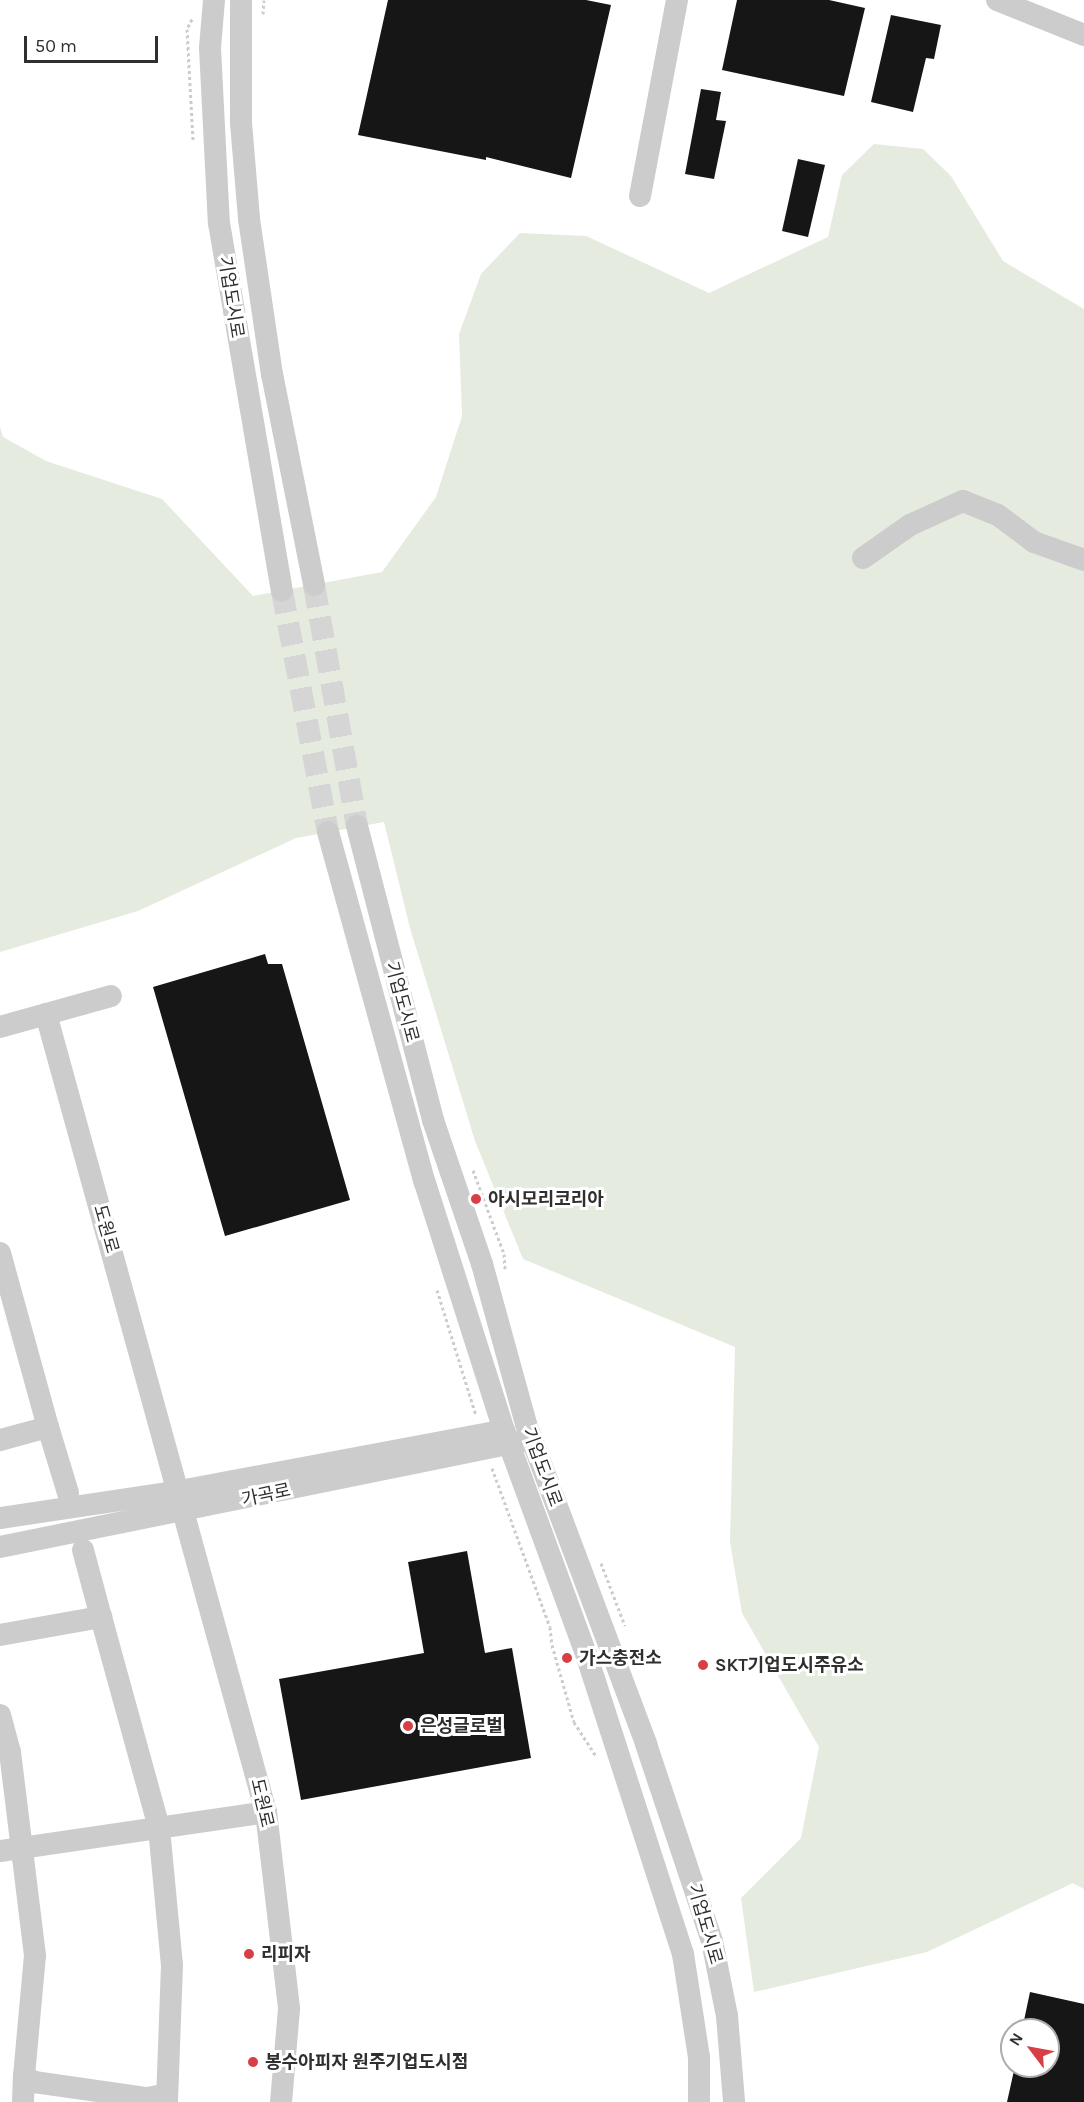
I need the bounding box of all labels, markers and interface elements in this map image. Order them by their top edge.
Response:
scale bar [27,24,160,62]
text: 50 m [35,35,77,57]
street label: 기업도시로 [214,254,248,340]
street label: 기업도시로 [381,959,423,1045]
place label: 아시모리코리아 [488,1188,604,1210]
marker: 아시모리코리아 [469,1192,483,1206]
street label: 도원로 [89,1202,123,1256]
street label: 기업도시로 [518,1424,566,1510]
street label: 가곡로 [239,1479,293,1511]
place label: 가스충전소 [579,1647,662,1669]
marker: 가스충전소 [560,1651,574,1665]
place label: SKT기업도시주유소 [715,1654,864,1676]
marker: SKT기업도시주유소 [696,1658,710,1672]
place label: 은성글로벌 [420,1715,503,1737]
marker: 은성글로벌 [401,1719,415,1733]
street label: 도원로 [246,1776,278,1830]
street label: 기업도시로 [683,1881,727,1967]
place label: 리피자 [261,1943,311,1965]
marker: 리피자 [242,1947,256,1961]
north arrow [1000,2018,1060,2078]
text: N [1005,2029,1027,2049]
place label: 봉수아피자 원주기업도시점 [265,2051,468,2073]
marker: 봉수아피자 원주기업도시점 [246,2055,260,2069]

